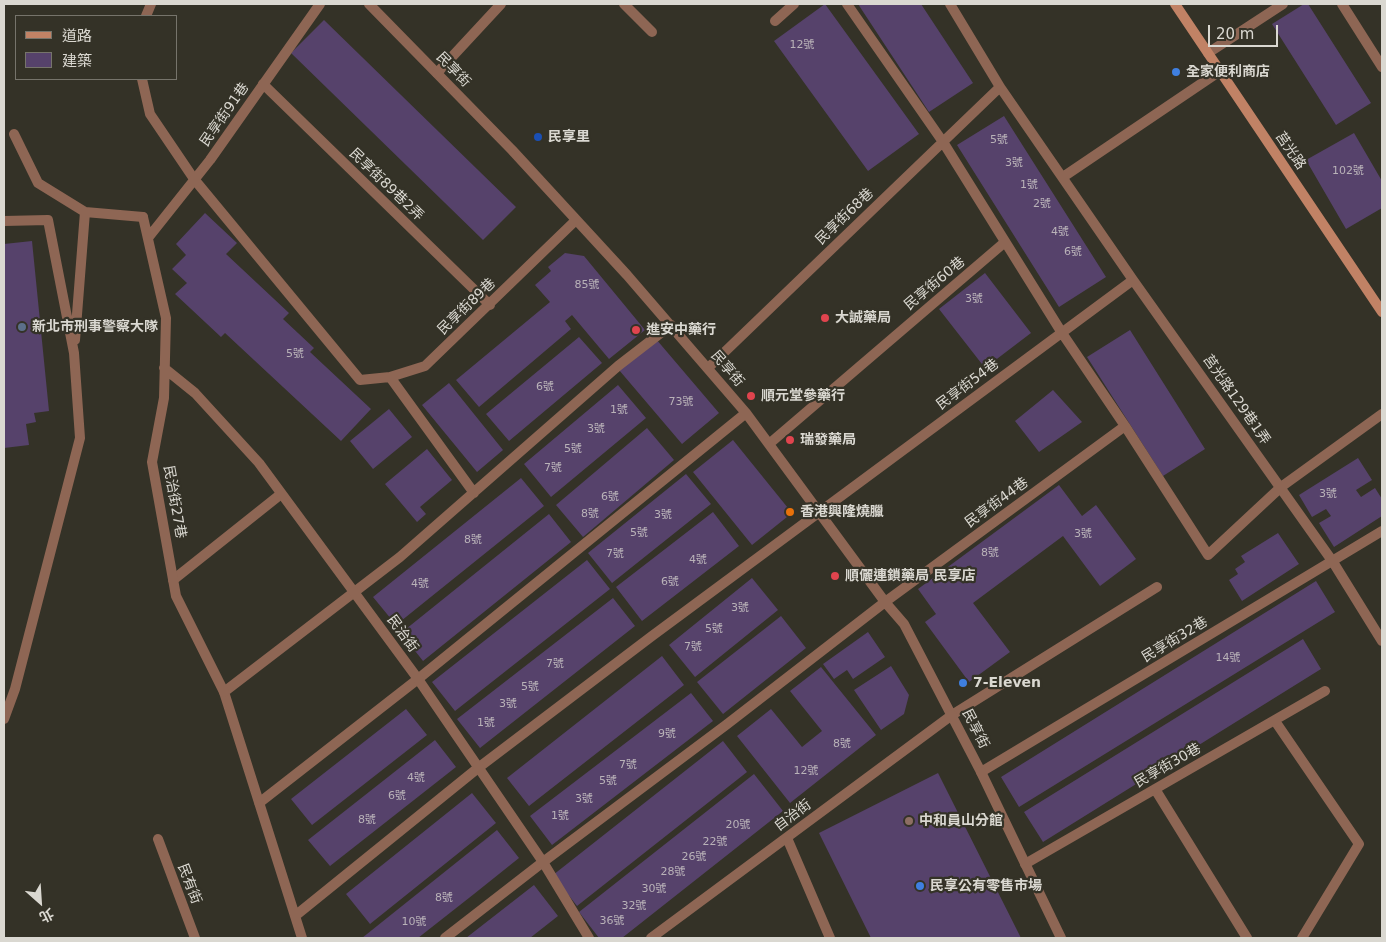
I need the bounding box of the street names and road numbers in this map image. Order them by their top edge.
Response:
street label: 民享街 [432,49,474,91]
street label: 民享街91巷 [197,80,253,150]
street label: 莒光路 [1271,129,1309,173]
street label: 民享街89巷2弄 [345,145,427,225]
street label: 民享街68巷 [813,185,877,249]
street label: 民享街60巷 [901,254,969,314]
street label: 民享街89巷 [435,275,499,339]
street label: 民享街 [707,348,747,390]
street label: 莒光路129巷1弄 [1199,352,1273,448]
street label: 民享街54巷 [933,356,1003,414]
street label: 民治街27巷 [159,464,189,540]
street label: 民享街44巷 [962,475,1032,531]
street label: 民治街 [383,612,421,656]
street label: 民享街32巷 [1139,614,1211,666]
street label: 民享街 [958,706,992,752]
street label: 民享街30巷 [1132,740,1204,792]
street label: 自治街 [771,797,815,835]
street label: 民有街 [174,861,204,907]

